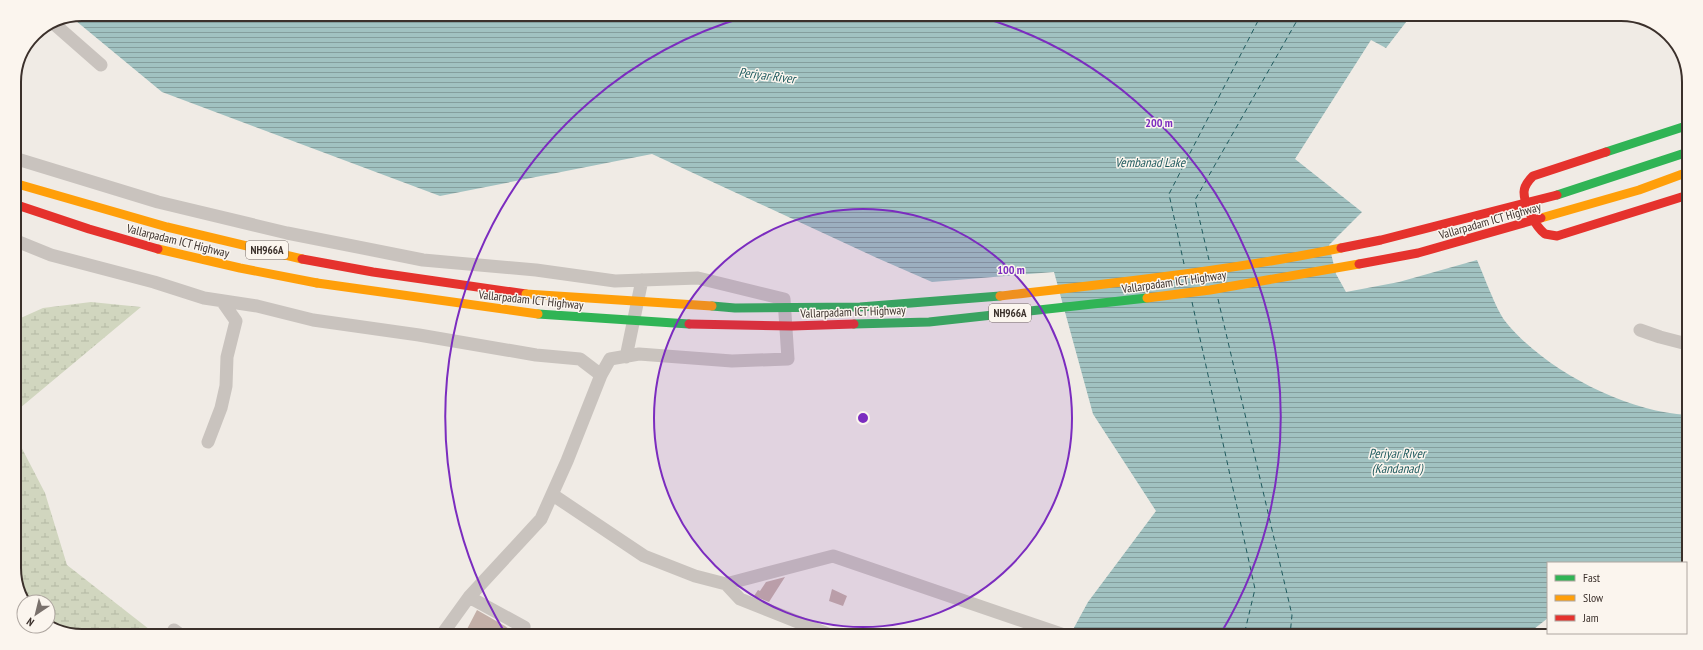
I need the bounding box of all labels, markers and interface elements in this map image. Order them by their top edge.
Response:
water label: Periyar River [738,64,799,88]
text: 200 m [1145,115,1173,130]
water label: Vembanad Lake [1115,154,1187,171]
street label: Vallarpadam ICT Highway [1436,199,1543,243]
street label: Vallarpadam ICT Highway [124,220,232,261]
road number: NH966A [246,241,288,259]
text: 100 m [997,262,1025,277]
street label: Vallarpadam ICT Highway [1120,267,1228,296]
street label: Vallarpadam ICT Highway [477,286,585,313]
street label: Vallarpadam ICT Highway [799,302,906,321]
road number: NH966A [989,304,1031,322]
centre of rings [856,411,870,425]
water label: Periyar River (Kandanad) [1369,445,1428,477]
legend [1547,562,1687,634]
text: Fast [1583,570,1601,585]
text: Slow [1583,590,1604,605]
north arrow [16,594,56,634]
text: Jam [1582,610,1599,625]
text: N [24,615,37,630]

